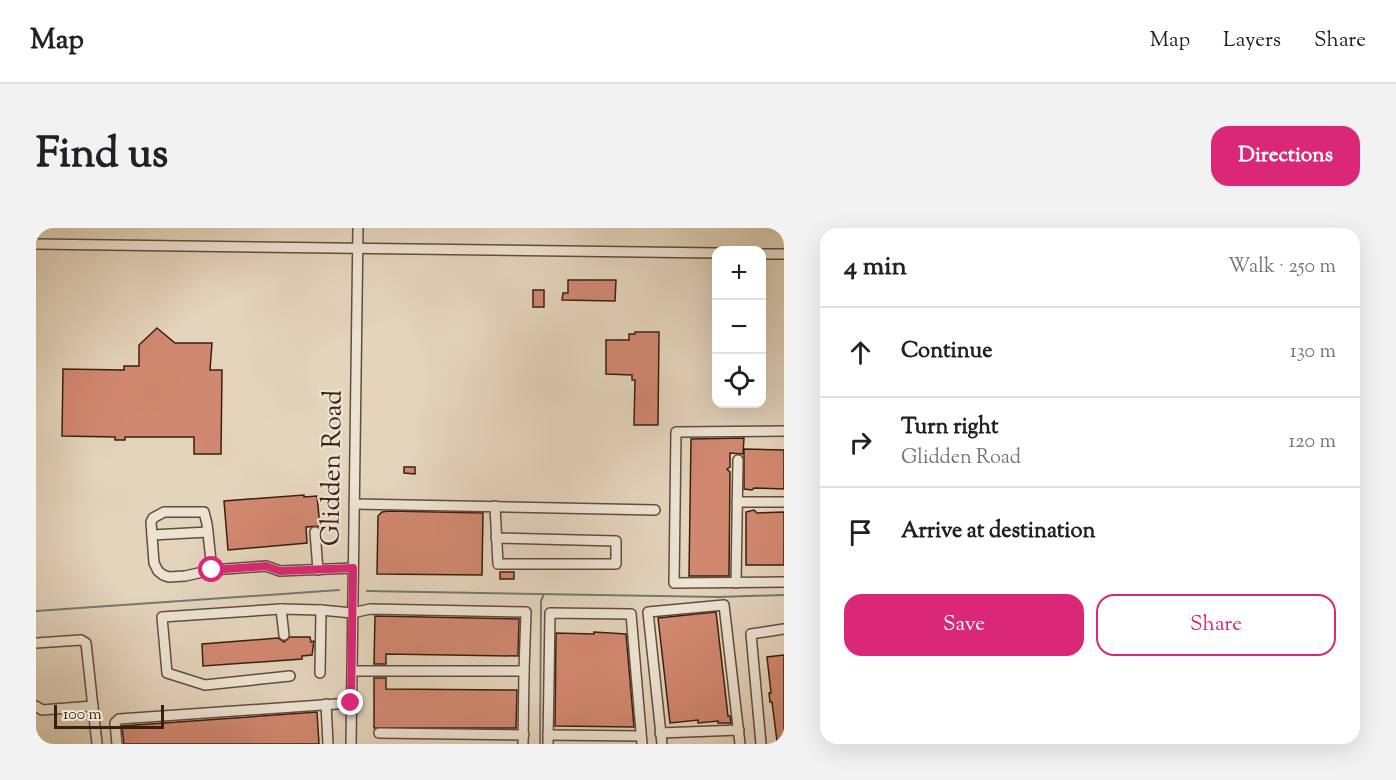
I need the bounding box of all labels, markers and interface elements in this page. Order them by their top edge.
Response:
text: Map [30,21,84,61]
text: Map [1150,26,1190,56]
text: Layers [1223,26,1281,56]
text: Share [1314,26,1366,56]
text: Find us [36,126,168,186]
button: Directions [1211,126,1360,186]
map controls [712,246,766,408]
button: + [712,246,766,300]
text: 4 min [844,249,907,286]
text: Walk · 250 m [1228,253,1336,282]
button: − [712,300,766,354]
icon: ahead [844,336,877,369]
text: Continue [901,336,992,368]
text: 130 m [1290,338,1336,367]
button: locate [712,354,766,408]
street label: Glidden Road [313,389,353,546]
text: Turn right [901,412,998,444]
icon: right [844,426,877,459]
text: 120 m [1288,428,1336,457]
text: Glidden Road [901,444,1021,473]
icon: arrive [844,516,877,549]
text: Arrive at destination [901,516,1096,548]
route start [198,556,224,582]
button: Save [844,594,1084,656]
button: Share [1096,594,1336,656]
route end [337,689,363,715]
scale bar [54,702,164,730]
text: 100 m [63,704,102,727]

